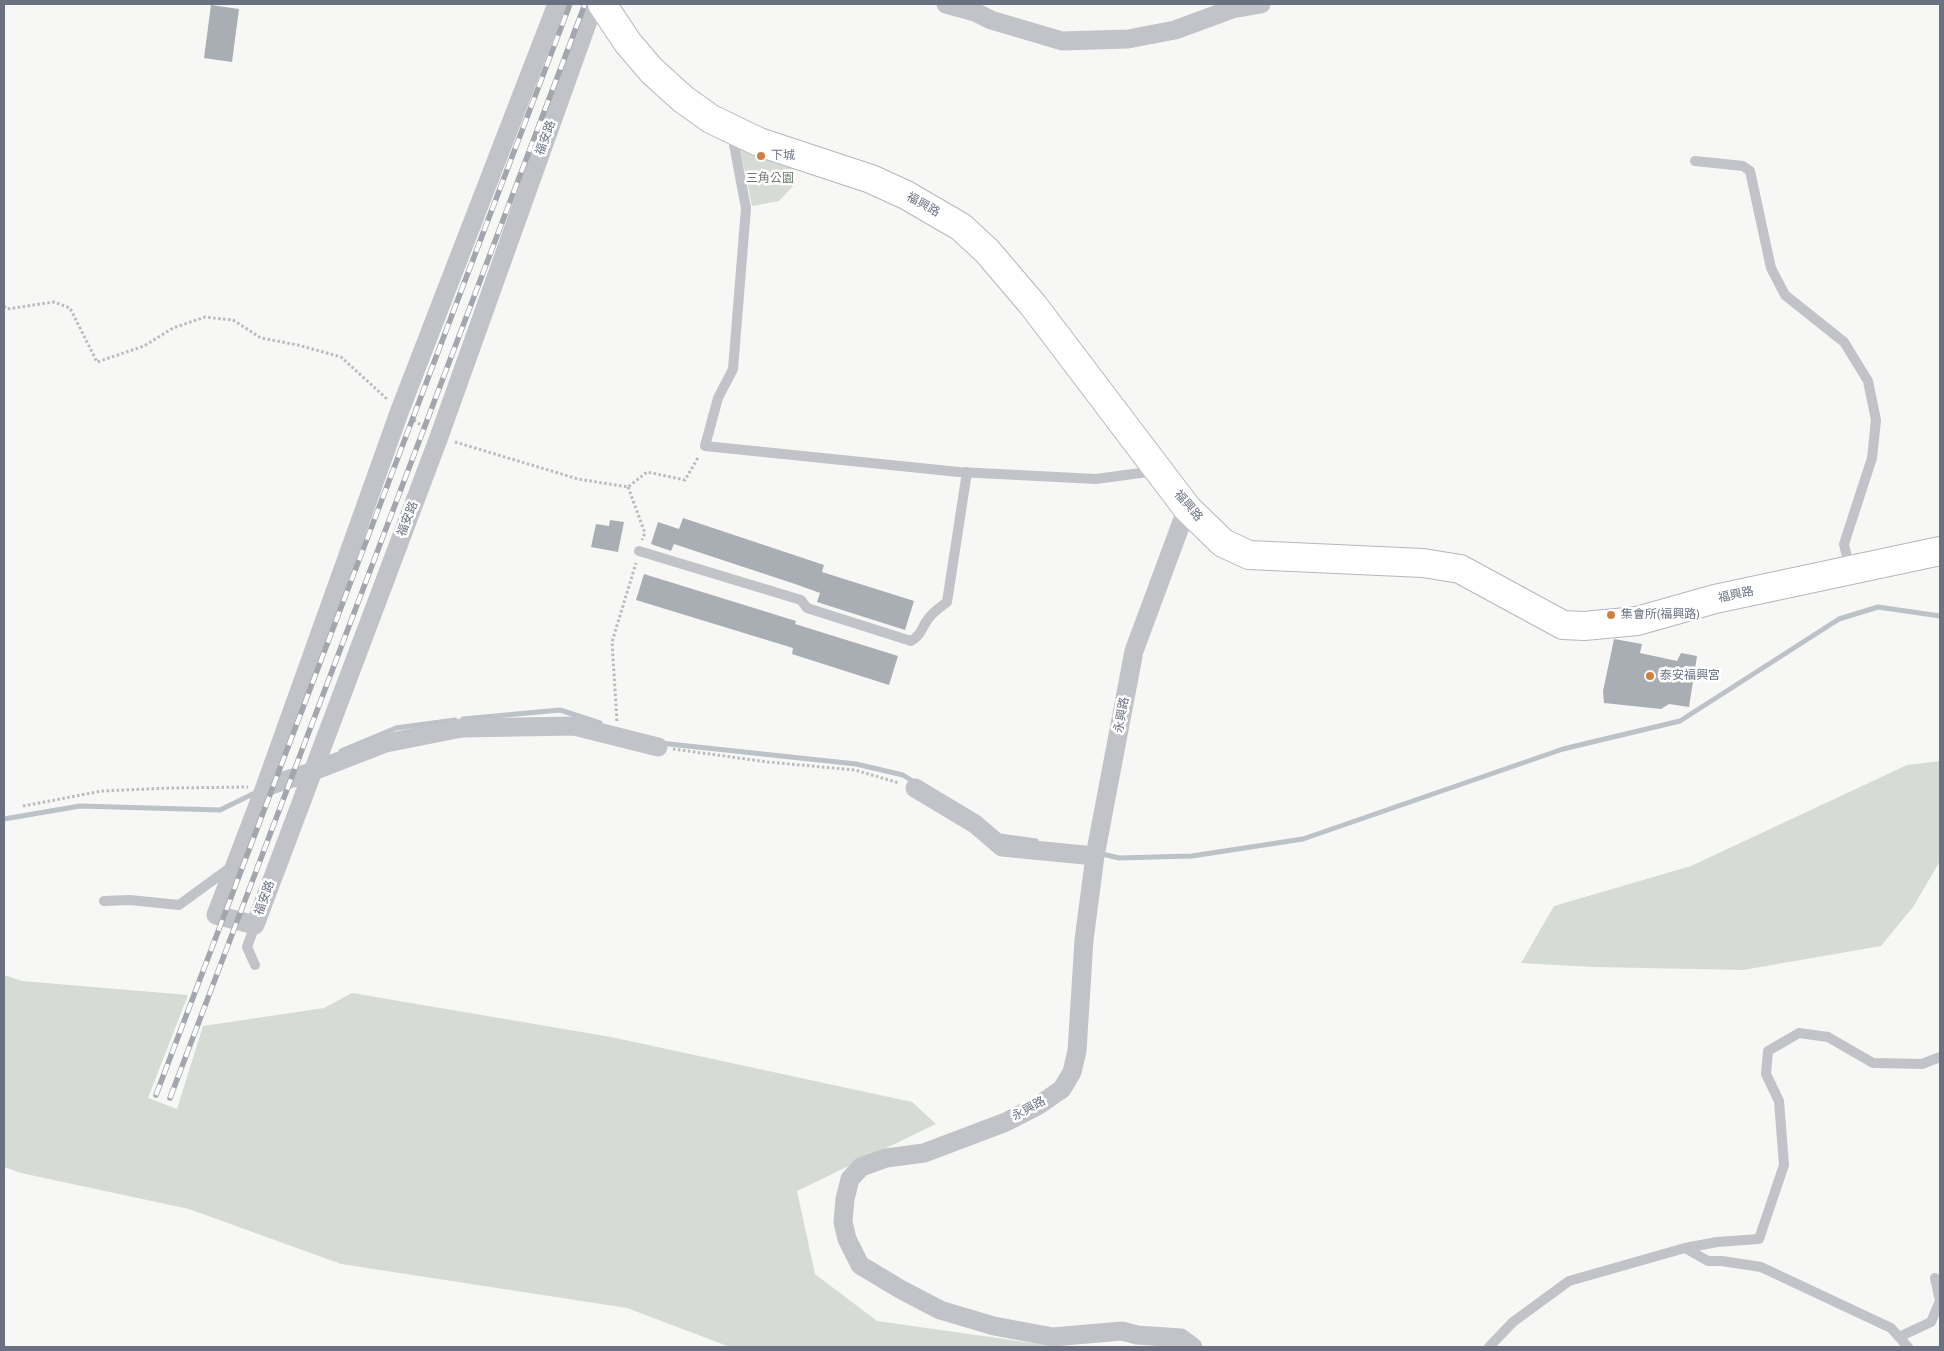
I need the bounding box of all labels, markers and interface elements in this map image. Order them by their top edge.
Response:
street label: 福安路 [533,119,559,157]
place label: 下城 [771,149,795,163]
marker: 下城 [755,150,767,162]
park label: 三角公園 [746,172,794,186]
street label: 福興路 [904,190,942,220]
street label: 福興路 [1171,488,1205,524]
street label: 福安路 [395,500,421,538]
street label: 福興路 [1717,584,1755,606]
place label: 集會所(福興路) [1621,608,1700,622]
marker: 集會所(福興路) [1605,609,1617,621]
place label: 泰安福興宮 [1660,669,1720,683]
marker: 泰安福興宮 [1644,670,1656,682]
street label: 永興路 [1112,696,1132,734]
street label: 福安路 [252,879,278,917]
street label: 永興路 [1010,1094,1048,1124]

